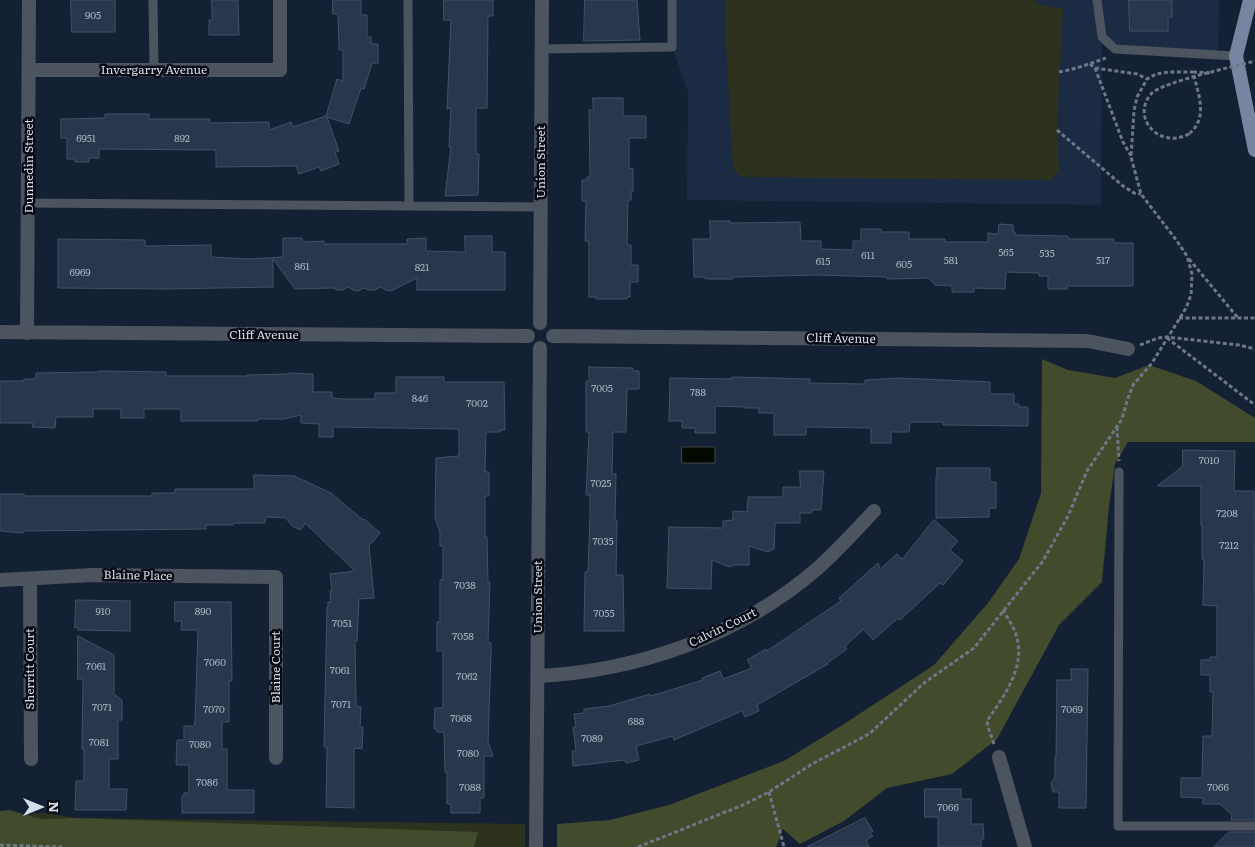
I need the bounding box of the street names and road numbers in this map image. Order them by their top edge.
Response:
street label: Invergarry Avenue [101,63,207,77]
street label: Dunnedin Street [22,119,36,213]
street label: Union Street [534,125,548,199]
street label: Cliff Avenue [229,328,299,342]
street label: Cliff Avenue [806,331,876,347]
street label: Union Street [531,560,545,634]
street label: Blaine Place [104,568,172,584]
street label: Calvin Court [687,605,759,651]
street label: Sherritt Court [23,628,37,710]
street label: Blaine Court [269,631,283,703]

